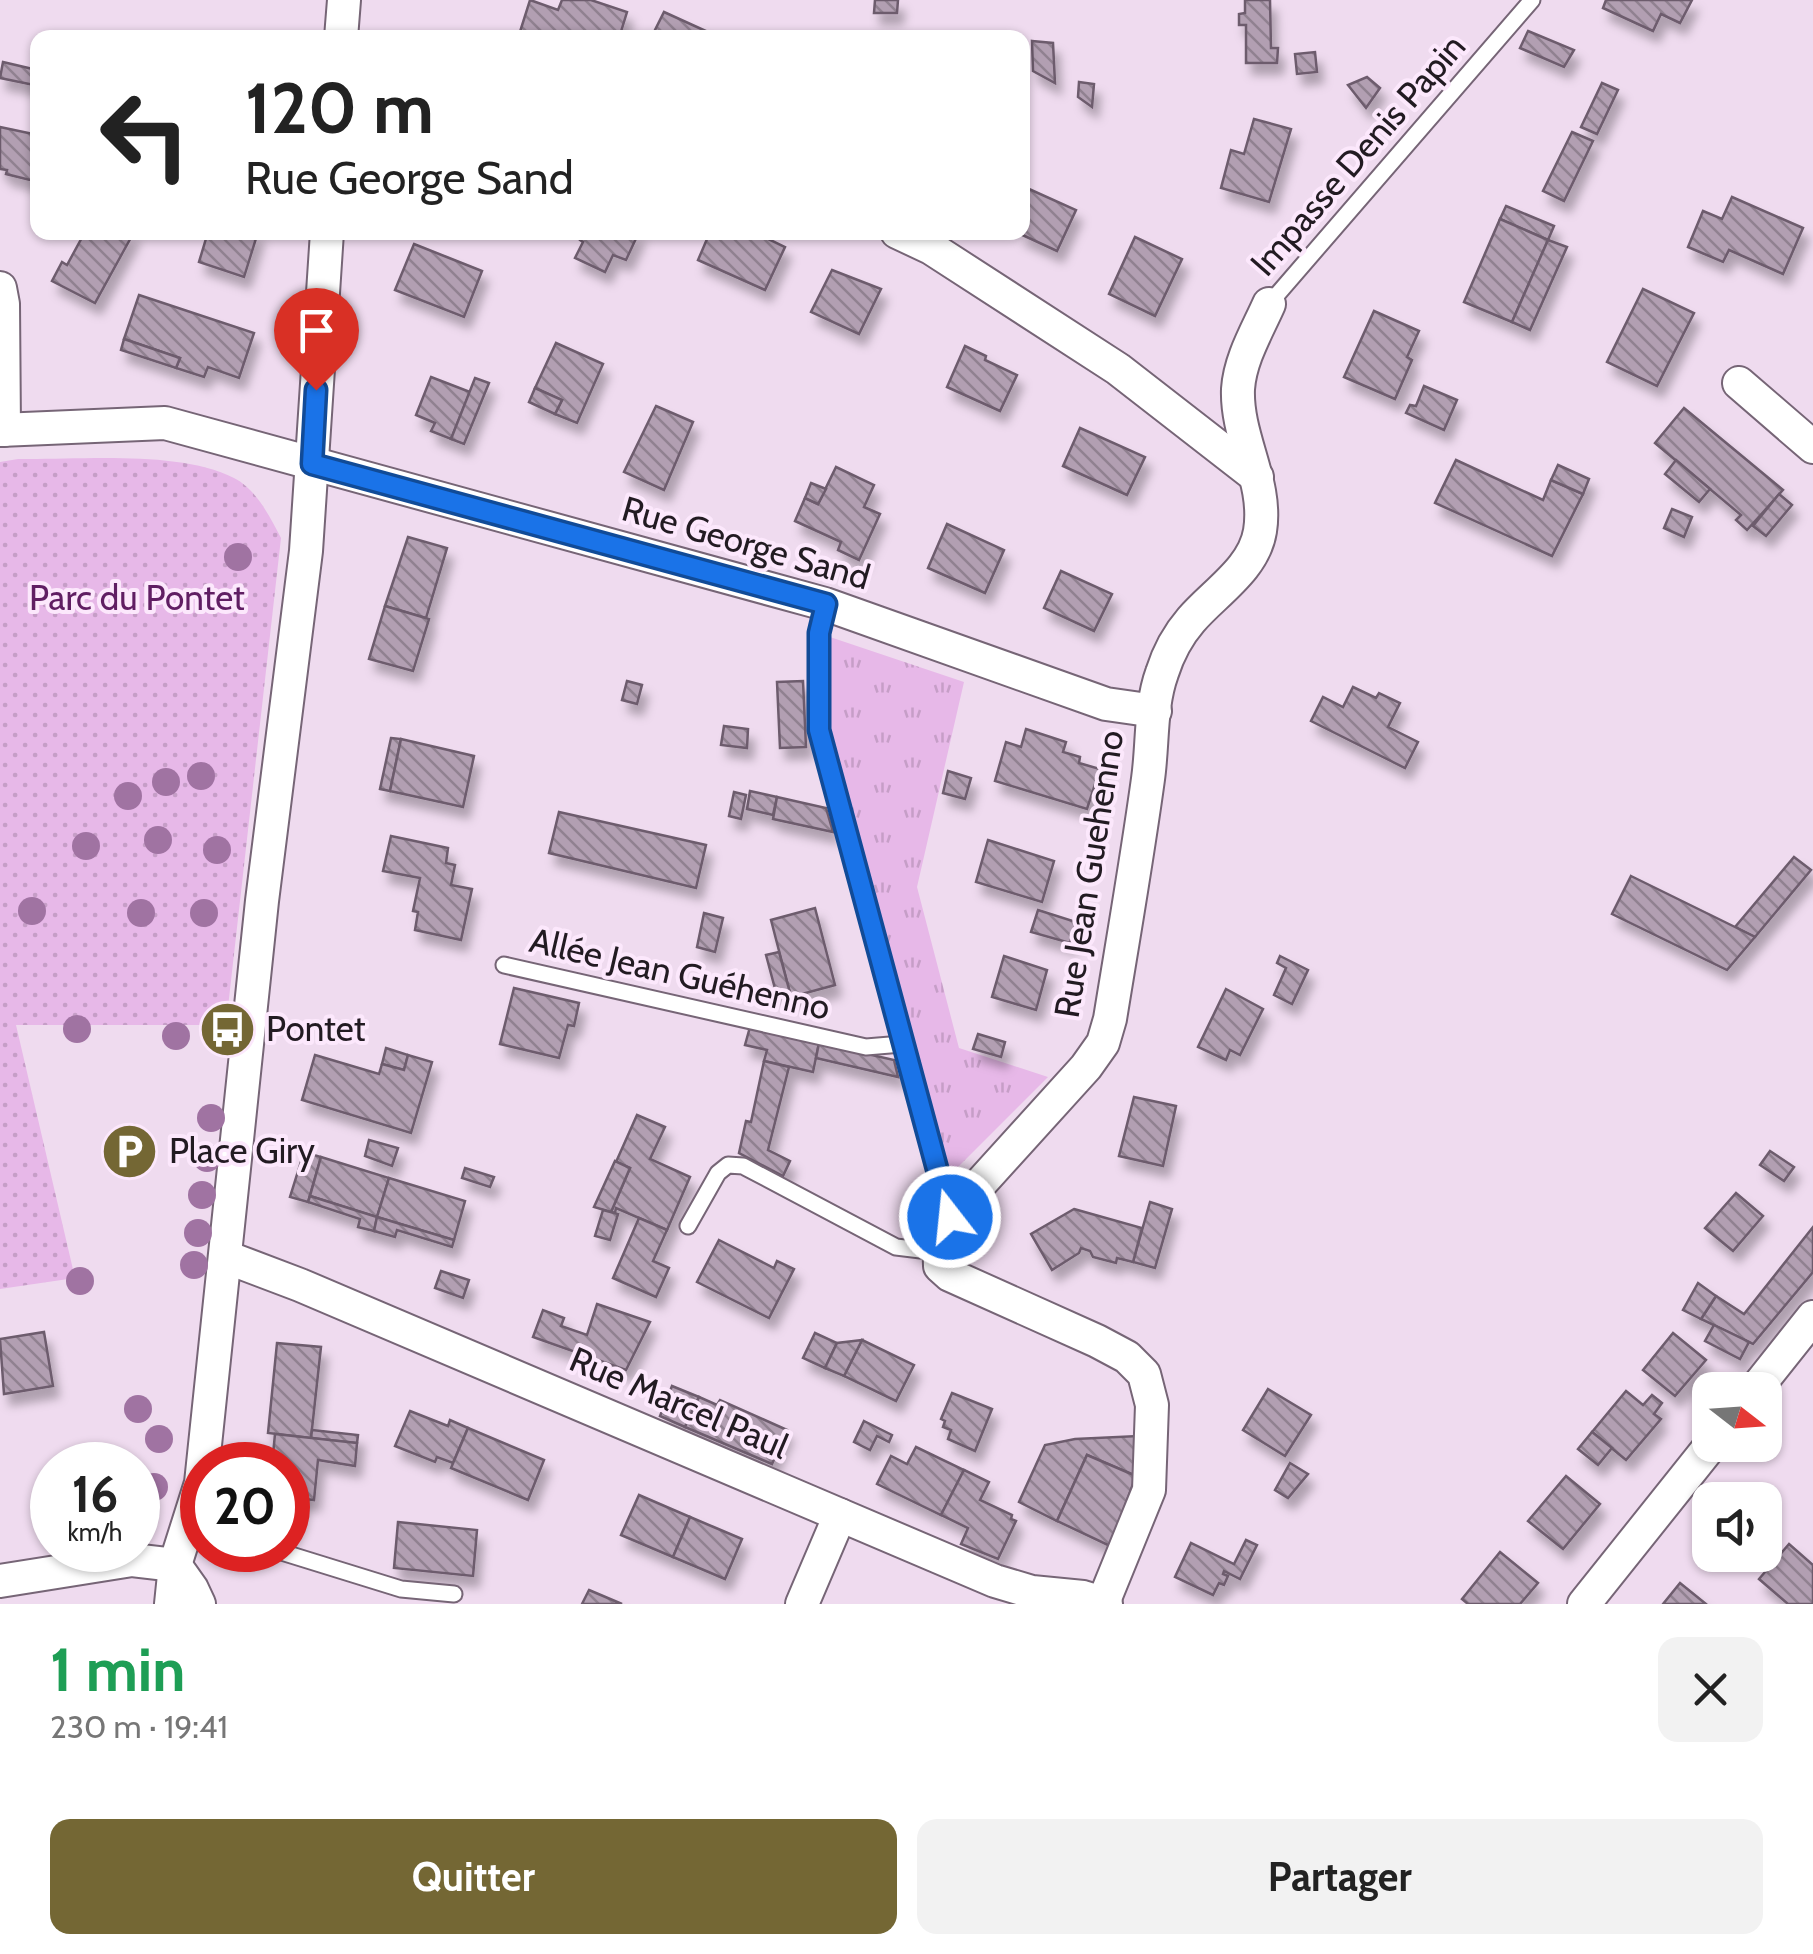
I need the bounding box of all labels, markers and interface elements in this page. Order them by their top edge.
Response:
street label: Impasse Denis Papin [1241,25,1474,284]
text: 120 m [245,65,434,151]
icon: left [80,70,210,200]
text: Rue George Sand [245,151,574,205]
pin [274,288,359,391]
icon: arrive [289,303,344,358]
street label: Rue George Sand [617,487,875,598]
park label: Parc du Pontet [29,576,245,619]
street label: Rue Jean Guehenno [1045,727,1132,1021]
street label: Allée Jean Guéhenno [526,918,834,1029]
bus stop icon: Pontet [197,999,257,1059]
place label: Pontet [266,1007,366,1050]
parking icon: Place Giry [100,1121,160,1181]
place label: Place Giry [169,1129,315,1172]
position arrow [898,1165,1002,1269]
street label: Rue Marcel Paul [564,1337,796,1468]
north arrow [1692,1372,1782,1462]
map controls [1692,1372,1782,1572]
speed limit sign: 20 [180,1442,310,1572]
text: 16 [72,1464,118,1525]
button: sound [1692,1482,1782,1572]
text: km/h [68,1517,122,1547]
text: 1 min [50,1633,185,1706]
button: close [1658,1637,1763,1742]
text: 230 m · 19:41 [50,1707,228,1746]
button: Quitter [50,1819,897,1934]
button: Partager [917,1819,1763,1934]

